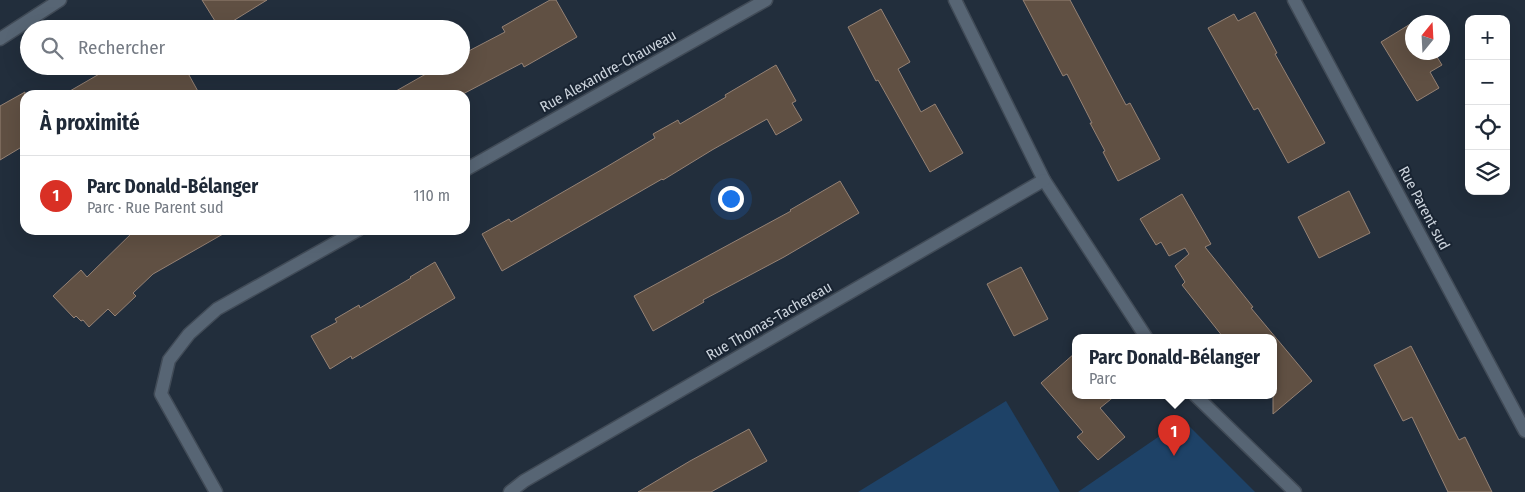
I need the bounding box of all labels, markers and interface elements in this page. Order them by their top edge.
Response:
north arrow [1405,15,1450,60]
map controls [1465,15,1510,195]
button: + [1465,15,1510,60]
search box [20,20,470,75]
street label: Rue Alexandre-Chauveau [537,26,679,116]
icon: search [38,34,66,62]
text: Rechercher [78,36,165,59]
button: − [1465,60,1510,105]
button: locate [1465,105,1510,150]
text: À proximité [40,110,140,136]
button: layers [1465,150,1510,195]
street label: Rue Parent sud [1394,163,1454,253]
text: Parc Donald-Bélanger [87,175,258,198]
text: 1 [53,186,59,205]
text: 110 m [413,186,450,205]
your location [718,186,744,212]
text: Parc · Rue Parent sud [87,198,224,217]
street label: Rue Thomas-Tachereau [703,278,835,364]
popup [1072,334,1277,399]
text: Parc Donald-Bélanger [1089,346,1260,369]
text: Parc [1089,369,1116,388]
pin: 1 [1158,415,1190,456]

